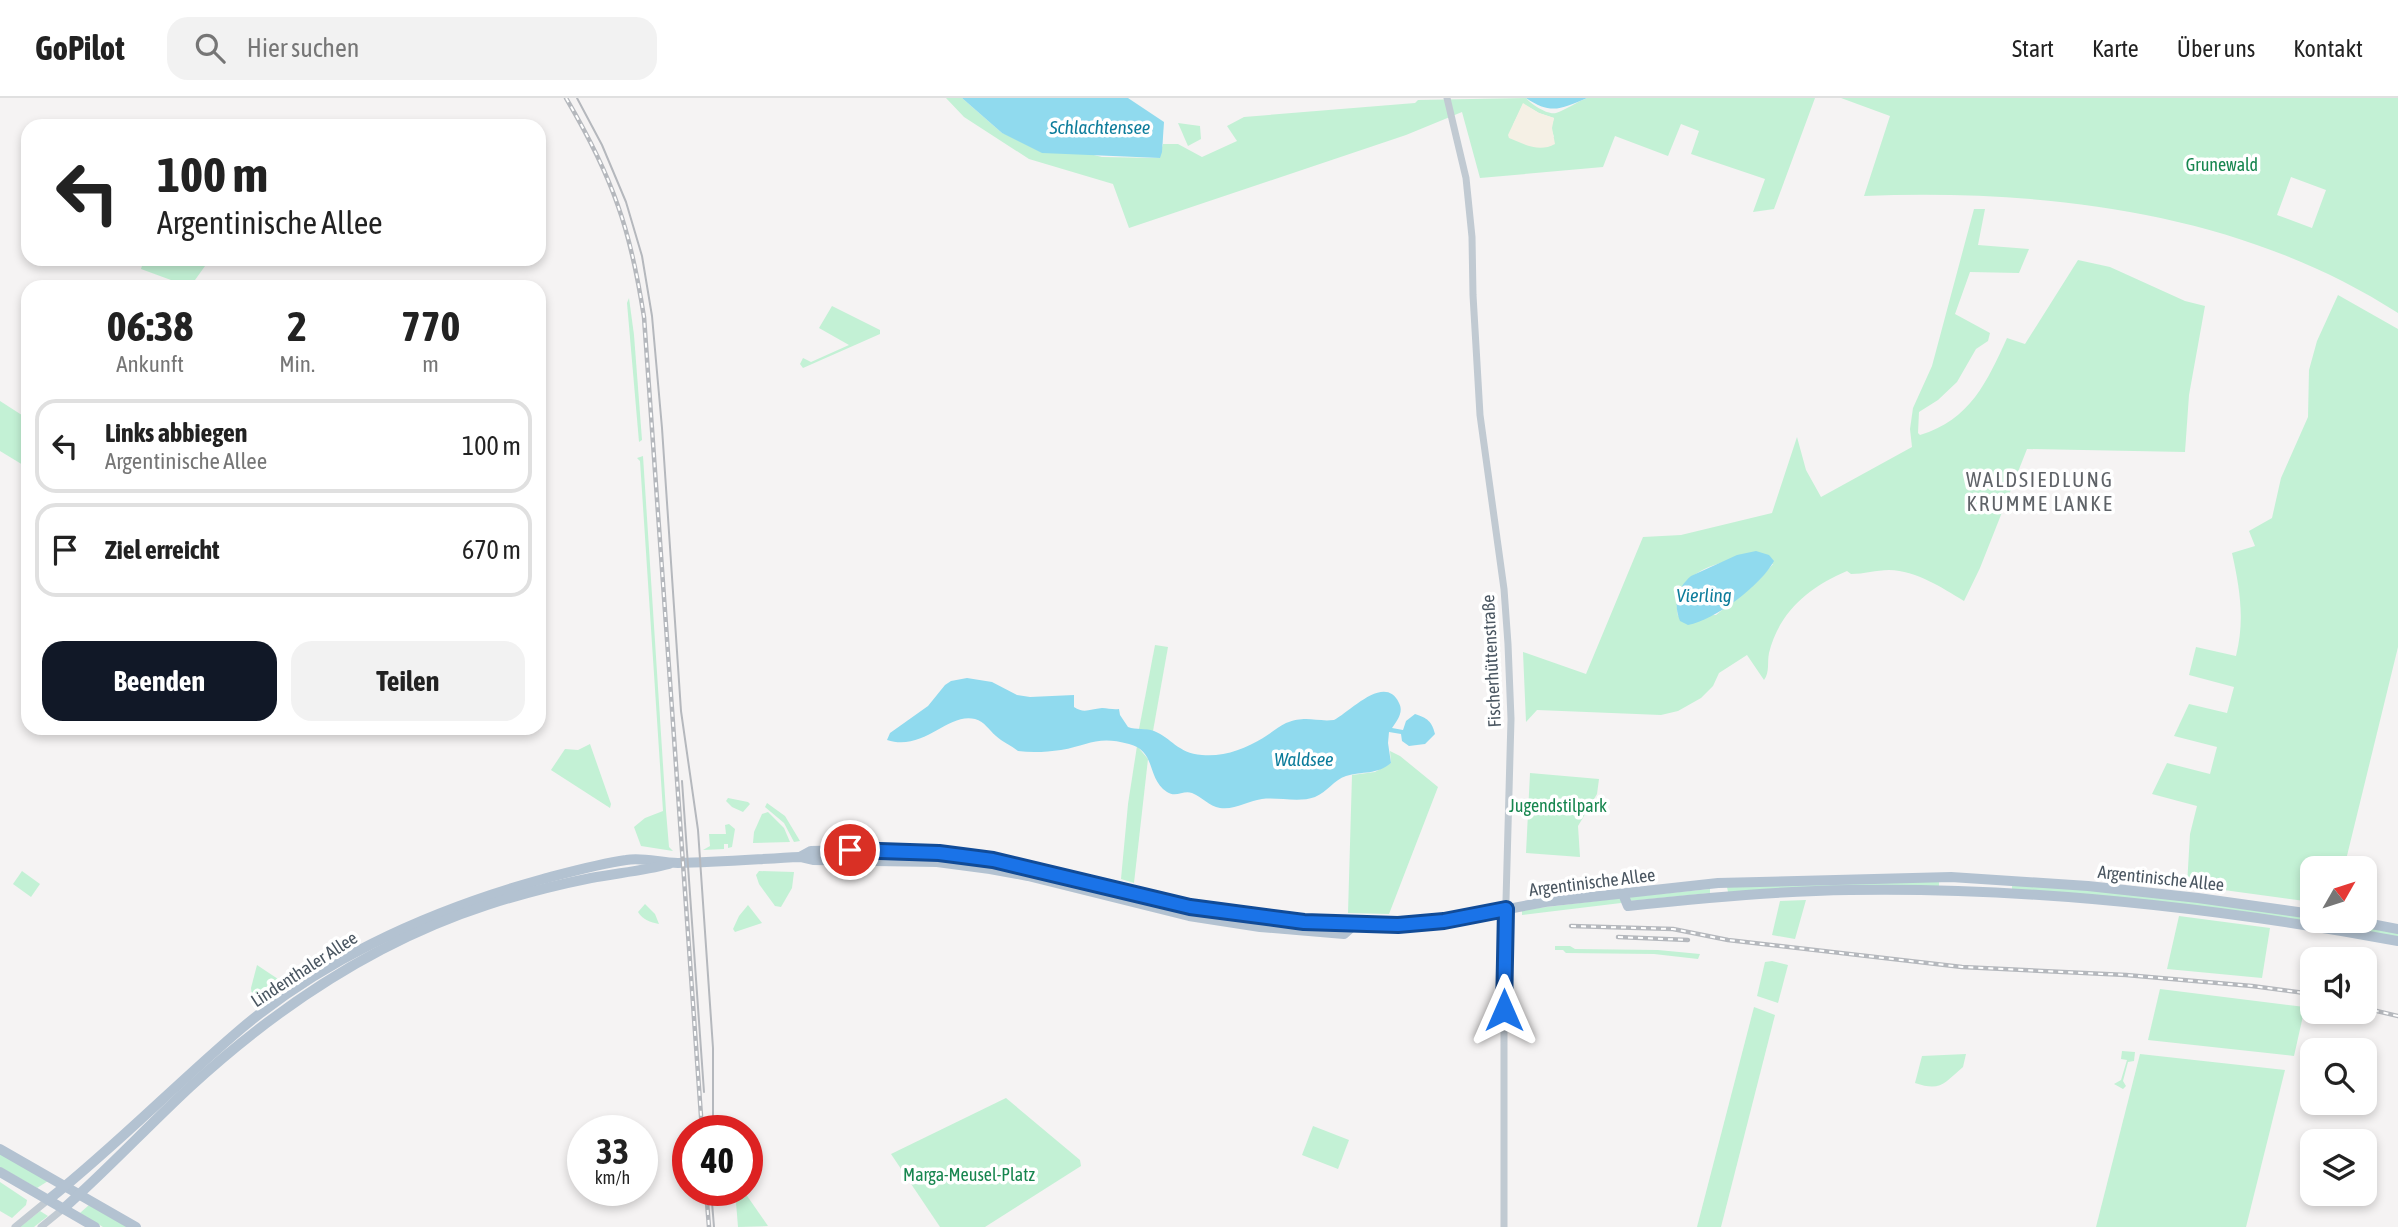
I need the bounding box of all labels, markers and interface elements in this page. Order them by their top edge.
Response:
search box [167,17,657,80]
text: GoPilot [35,29,125,67]
icon: search [191,29,229,67]
text: Hier suchen [247,33,359,63]
text: Start [2012,35,2054,62]
text: Karte [2092,35,2139,62]
text: Über uns [2177,35,2255,62]
text: Kontakt [2293,35,2363,62]
water label: Schlachtensee [1049,116,1150,138]
text: 100 m [157,146,268,202]
icon: left [42,147,133,238]
park label: Grunewald [2186,154,2258,175]
text: Argentinische Allee [157,204,383,241]
text: 06:38 [107,302,193,350]
text: 2 [287,302,307,350]
text: 770 [401,302,460,350]
text: Ankunft [116,351,184,377]
text: Min. [279,351,315,377]
text: m [422,351,439,377]
text: Links abbiegen [105,418,247,448]
icon: left [46,427,84,465]
text: 100 m [462,431,521,461]
text: Argentinische Allee [105,448,267,474]
district label: WALDSIEDLUNG KRUMME LANKE [1966,467,2114,515]
icon: arrive [46,531,84,569]
text: Ziel erreicht [105,535,220,565]
text: 670 m [462,535,521,565]
water label: Vierling [1676,584,1732,606]
street label: Fischerhüttenstraße [1477,594,1505,728]
button: Beenden [42,641,277,721]
button: Teilen [291,641,525,721]
water label: Waldsee [1274,748,1334,770]
park label: Jugendstilpark [1509,795,1607,816]
pin [820,820,880,880]
icon: arrive [831,831,869,869]
north arrow [2300,856,2376,933]
map controls [2300,856,2377,1206]
street label: Argentinische Allee [2097,861,2225,895]
street label: Argentinische Allee [1528,864,1656,900]
street label: Lindenthaler Allee [247,927,361,1011]
button: sound [2300,947,2377,1024]
position arrow [1467,973,1541,1047]
button: search [2300,1038,2377,1115]
speed limit sign: 40 [672,1115,763,1206]
button: layers [2300,1129,2377,1206]
text: 33 [596,1131,629,1171]
park label: Marga-Meusel-Platz [903,1164,1035,1185]
text: km/h [595,1167,630,1188]

